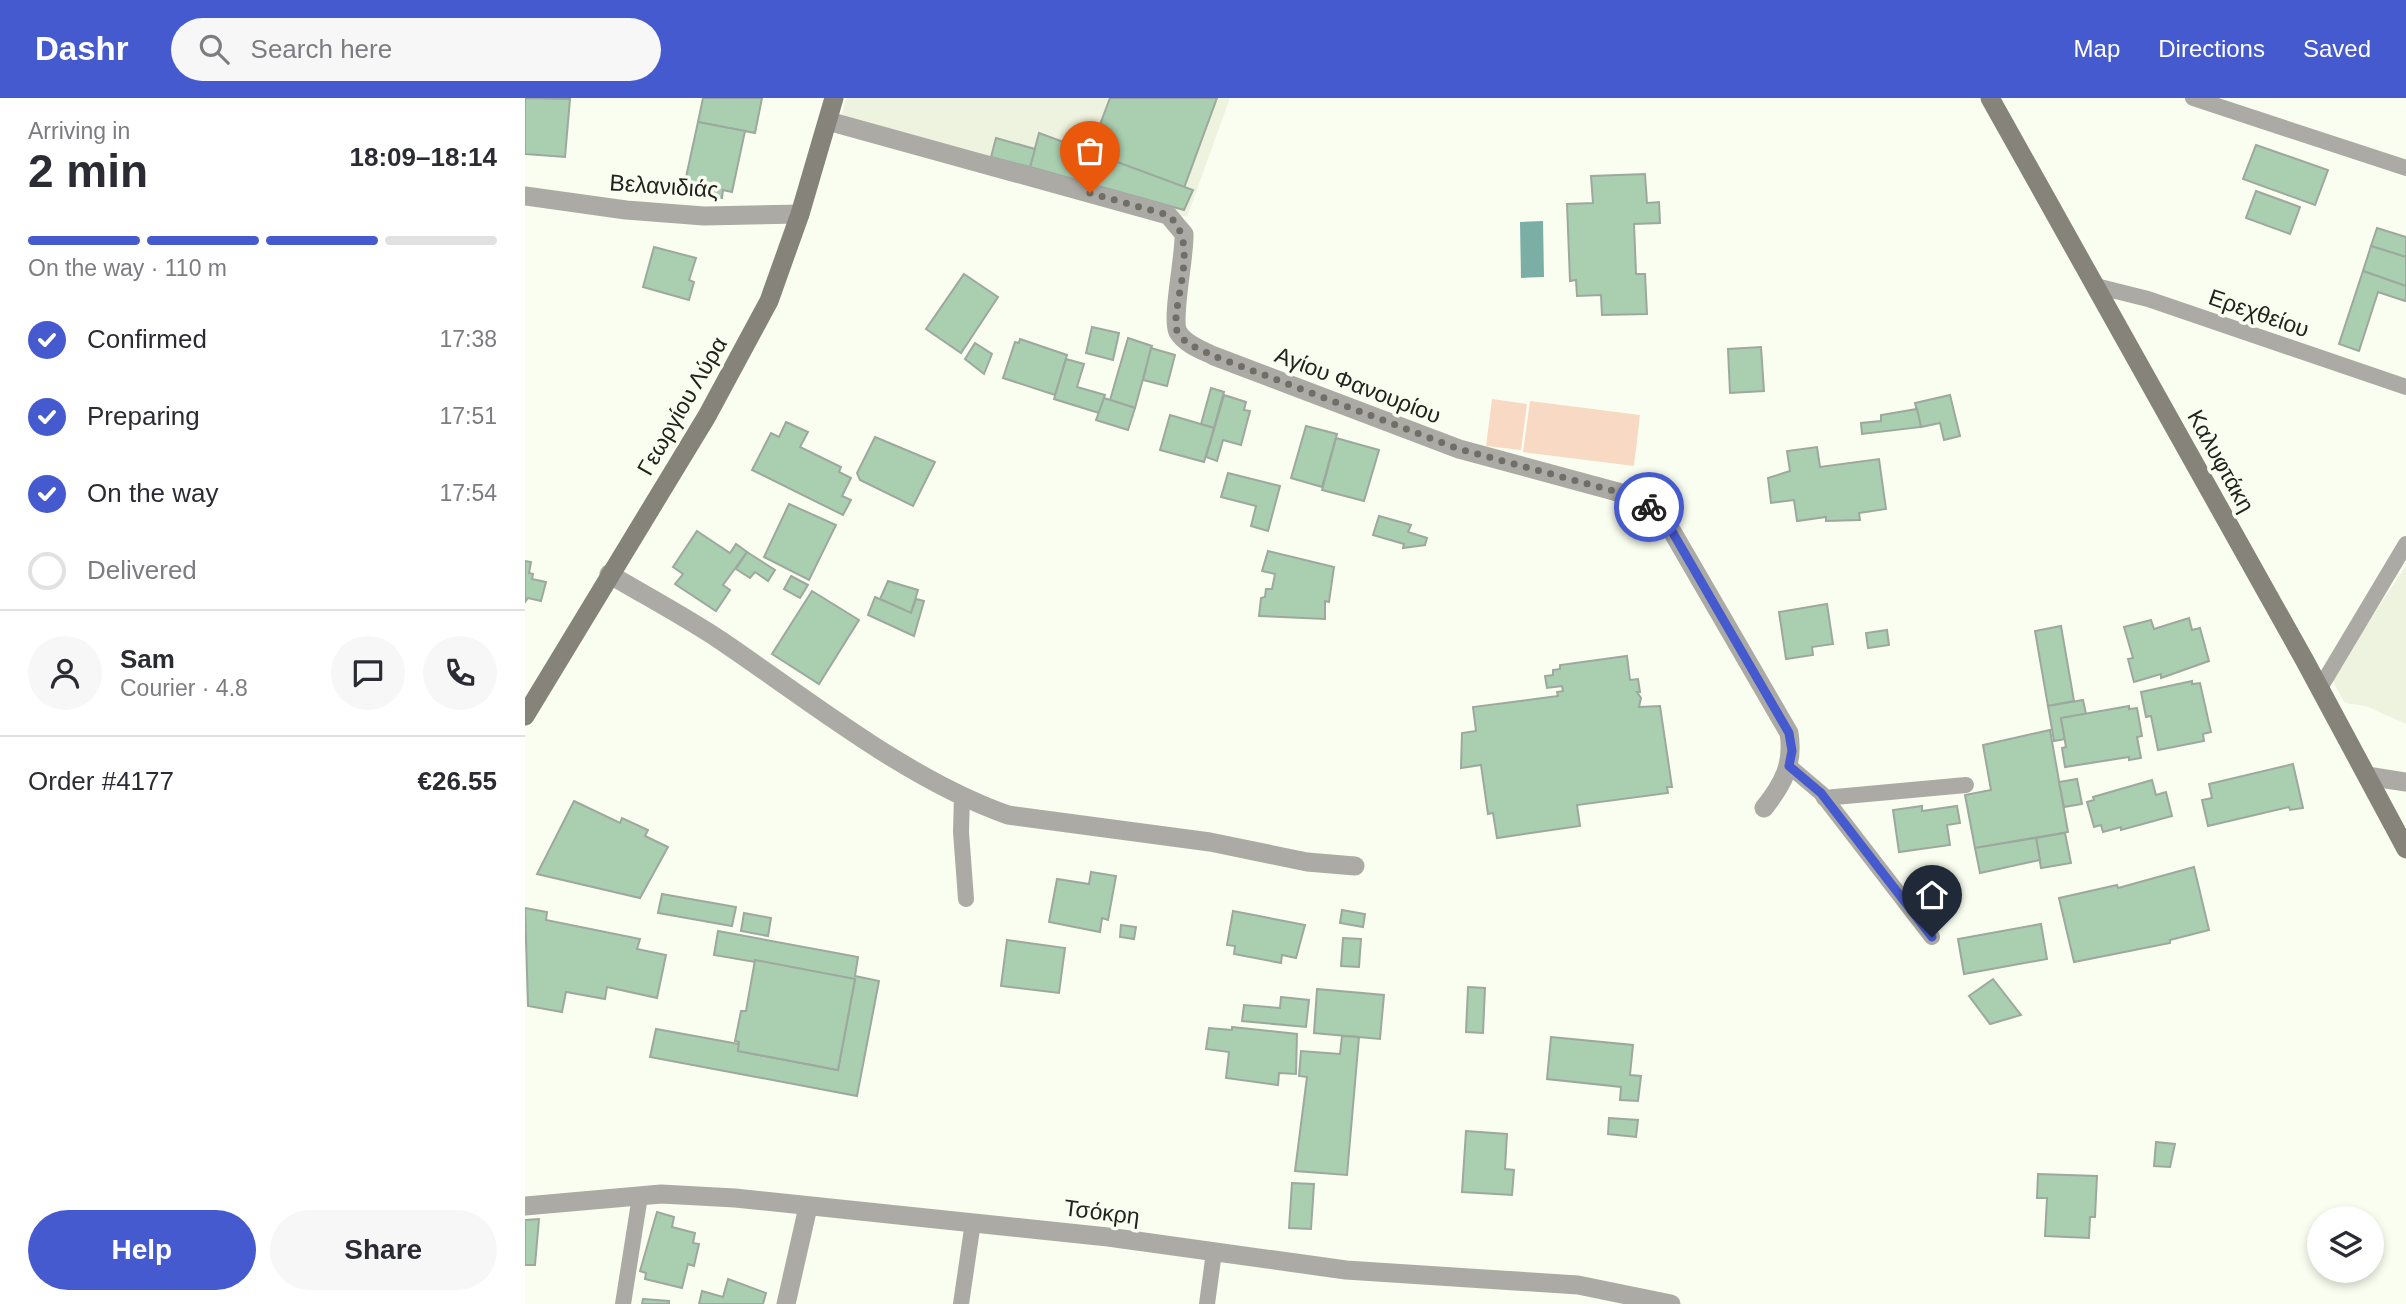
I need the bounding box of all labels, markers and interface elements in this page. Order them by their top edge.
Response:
search box [171,18,661,81]
text: Dashr [35,30,129,67]
icon: search [195,30,233,68]
text: Search here [251,34,392,64]
text: Map [2074,35,2120,62]
text: Directions [2158,35,2265,62]
text: Saved [2303,35,2371,62]
text: Arriving in [28,118,130,144]
pin [1060,121,1120,193]
icon: bag [1071,132,1109,170]
text: 18:09–18:14 [350,142,497,172]
text: 2 min [28,145,148,197]
street label: Βελανιδιάς [609,169,719,203]
text: On the way · 110 m [28,255,227,281]
street label: Ερεχθείου [2205,284,2313,342]
icon: check [28,321,66,359]
text: Confirmed [87,324,207,354]
text: 17:38 [439,326,497,352]
street label: Γεωργίου Λύρα [632,332,732,480]
street label: Αγίου Φανουρίου [1271,341,1445,429]
icon: check [28,398,66,436]
text: Preparing [87,401,200,431]
text: 17:51 [439,403,497,429]
street label: Καλυφτάκη [2182,405,2260,517]
courier [1614,472,1684,542]
icon: check [28,475,66,513]
text: On the way [87,478,219,508]
text: 17:54 [439,480,497,506]
icon: bike [1630,488,1668,526]
text: Delivered [87,555,197,585]
button: person [28,636,102,710]
button: chat [331,636,405,710]
button: phone [423,636,497,710]
text: Sam [120,644,175,674]
text: Courier · 4.8 [120,675,248,701]
text: Order #4177 [28,766,174,796]
text: €26.55 [417,766,497,796]
pin [1902,865,1962,937]
icon: home [1913,876,1951,914]
street label: Τσόκρη [1063,1194,1141,1230]
map controls [2307,1206,2384,1283]
button: layers [2307,1206,2384,1283]
button: Help [28,1210,256,1290]
button: Share [270,1210,497,1290]

